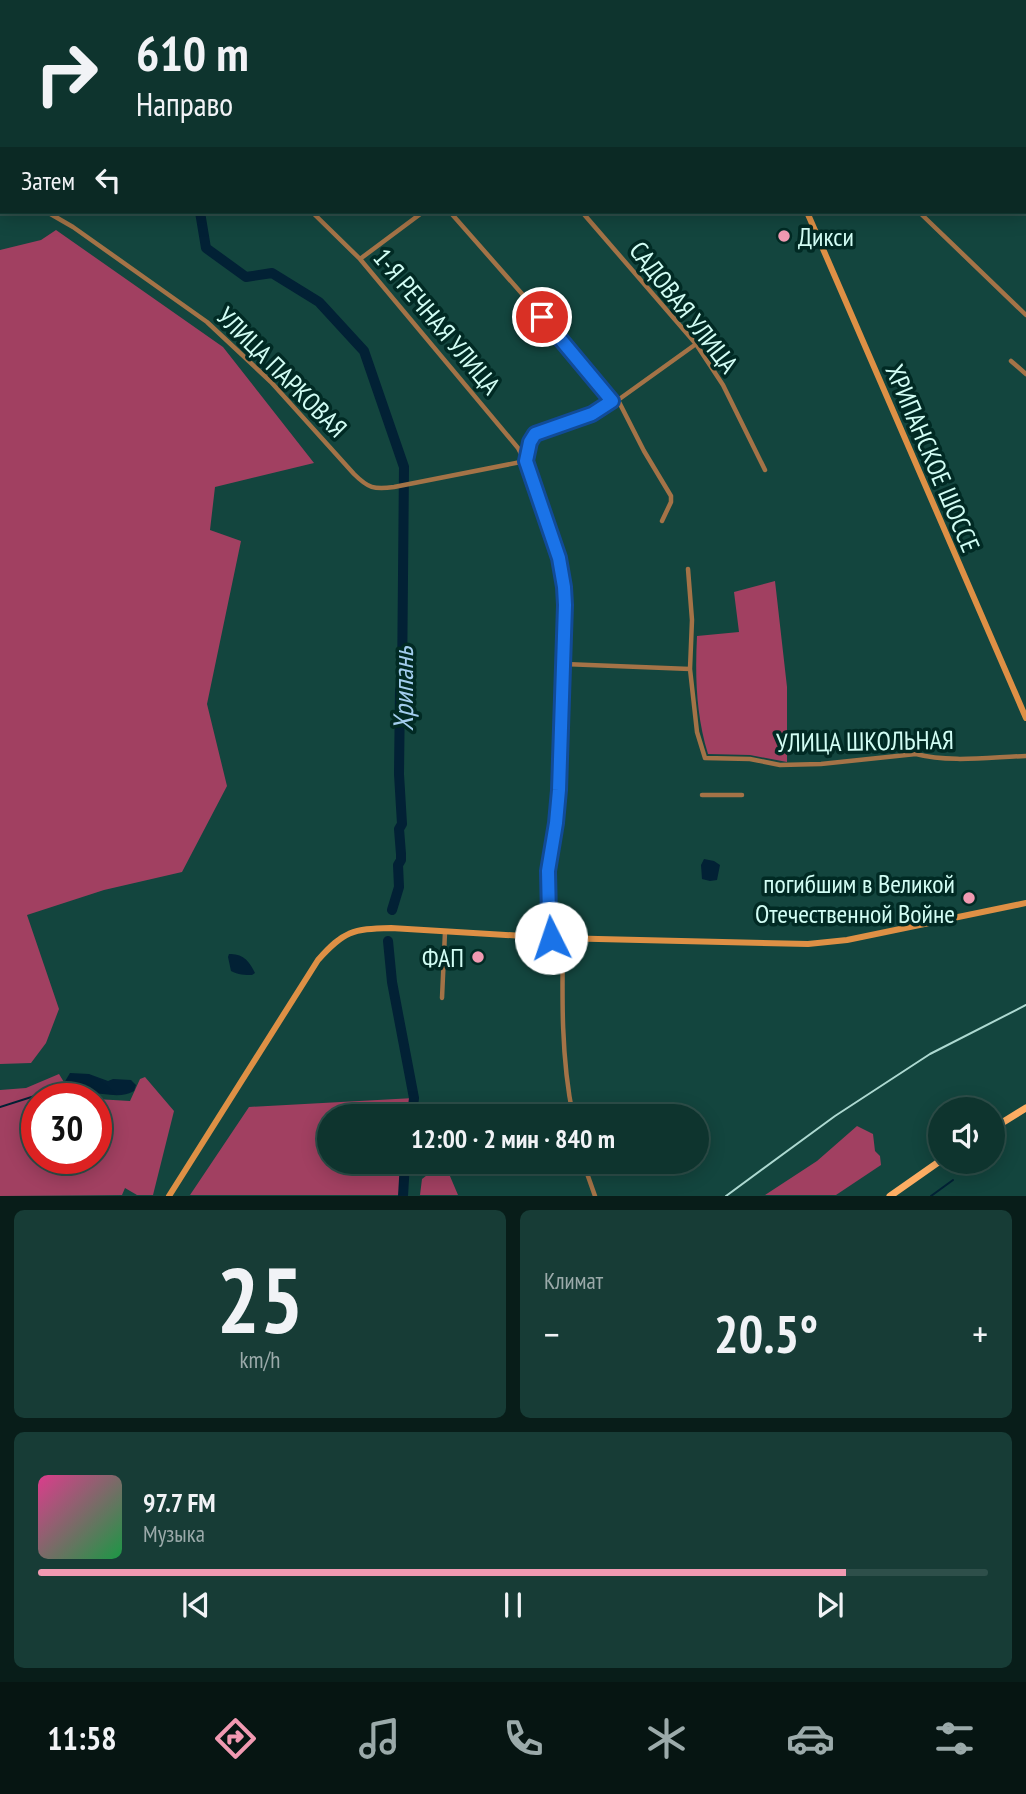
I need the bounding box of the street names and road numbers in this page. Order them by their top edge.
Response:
street label: САДОВАЯ УЛИЦА [622,235,746,380]
street label: 1-Я РЕЧНАЯ УЛИЦА [366,241,508,401]
street label: УЛИЦА ПАРКОВАЯ [210,300,354,444]
street label: ХРИПАНСКОЕ ШОССЕ [879,359,987,557]
street label: УЛИЦА ШКОЛЬНАЯ [776,723,954,759]

